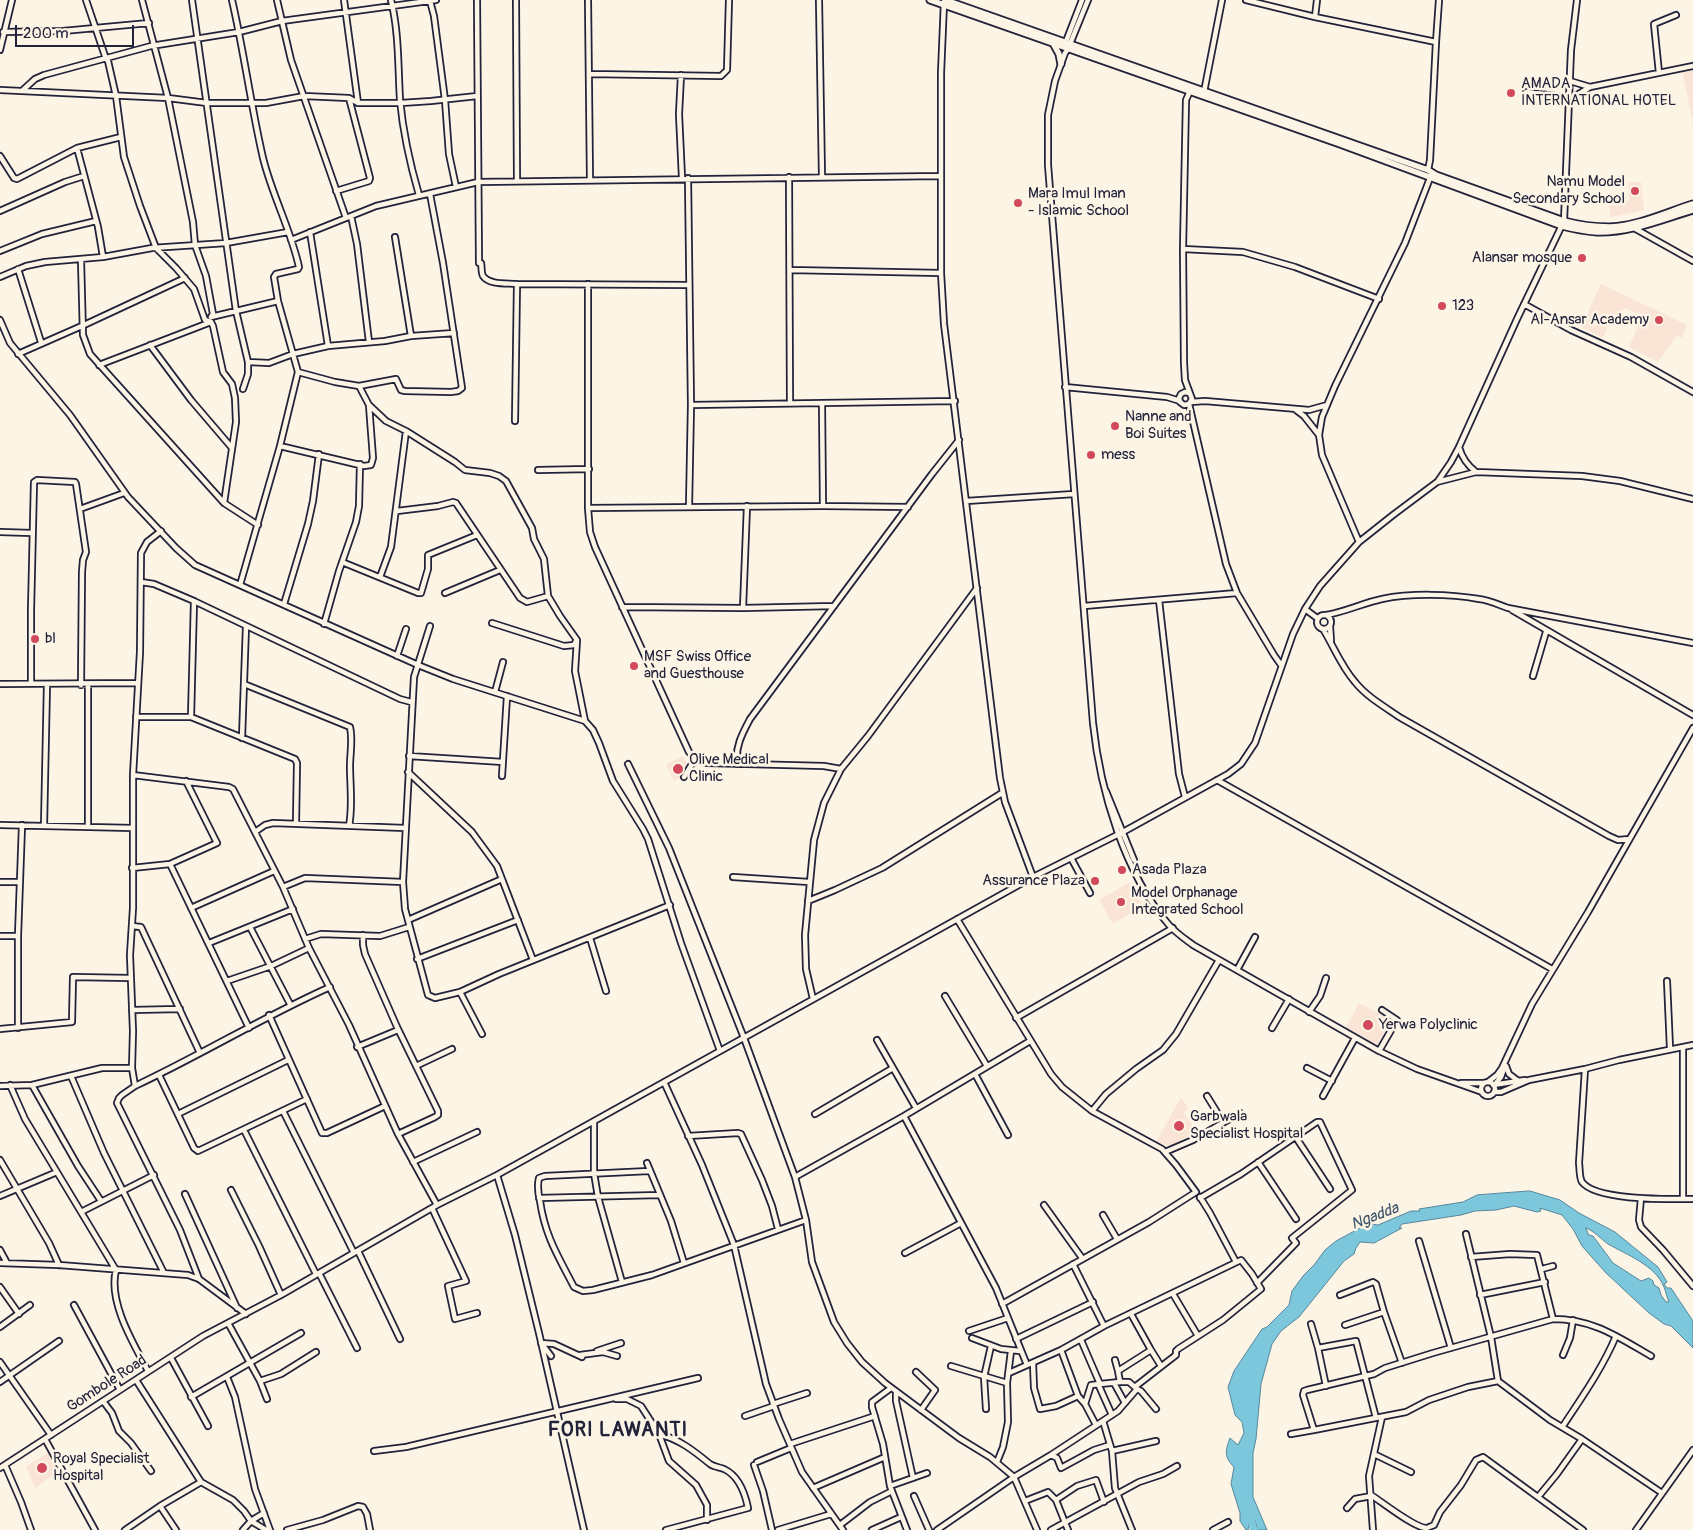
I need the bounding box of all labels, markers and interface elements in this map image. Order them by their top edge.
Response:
scale bar [18,15,136,47]
text: 200 m [23,24,68,43]
place label: AMADA INTERNATIONAL HOTEL [1521,75,1676,110]
marker: AMADA INTERNATIONAL HOTEL [1505,87,1517,99]
place label: Namu Model Secondary School [1512,173,1625,208]
place label: Mara Imul Iman - Islamic School [1028,185,1129,220]
marker: Namu Model Secondary School [1629,185,1641,197]
marker: Mara Imul Iman - Islamic School [1012,197,1024,209]
place label: Alansar mosque [1472,249,1572,267]
marker: Alansar mosque [1576,252,1588,264]
place label: 123 [1452,297,1474,315]
marker: 123 [1436,300,1448,312]
place label: Al-Ansar Academy [1530,311,1649,329]
marker: Al-Ansar Academy [1653,314,1665,326]
place label: Nanne and Boi Suites [1125,408,1192,443]
marker: Nanne and Boi Suites [1109,420,1121,432]
place label: mess [1101,446,1135,464]
marker: mess [1085,449,1097,461]
place label: bl [45,630,56,648]
marker: bl [29,633,41,645]
place label: MSF Swiss Office and Guesthouse [644,648,751,683]
marker: MSF Swiss Office and Guesthouse [628,660,640,672]
place label: Olive Medical Clinic [689,751,769,786]
marker: Olive Medical Clinic [671,762,685,776]
place label: Asada Plaza [1132,861,1207,879]
marker: Asada Plaza [1116,864,1128,876]
place label: Assurance Plaza [982,872,1085,890]
marker: Assurance Plaza [1089,875,1101,887]
place label: Model Orphanage Integrated School [1131,884,1244,919]
marker: Model Orphanage Integrated School [1115,896,1127,908]
place label: Yerwa Polyclinic [1379,1016,1478,1034]
marker: Yerwa Polyclinic [1361,1018,1375,1032]
place label: Garbwala Specialist Hospital [1190,1108,1303,1143]
marker: Garbwala Specialist Hospital [1172,1119,1186,1133]
water label: Ngadda [1348,1199,1402,1235]
street label: Gombole Road [64,1352,150,1416]
district label: FORI LAWANTI [546,1419,690,1443]
place label: Royal Specialist Hospital [53,1450,149,1485]
marker: Royal Specialist Hospital [35,1461,49,1475]

